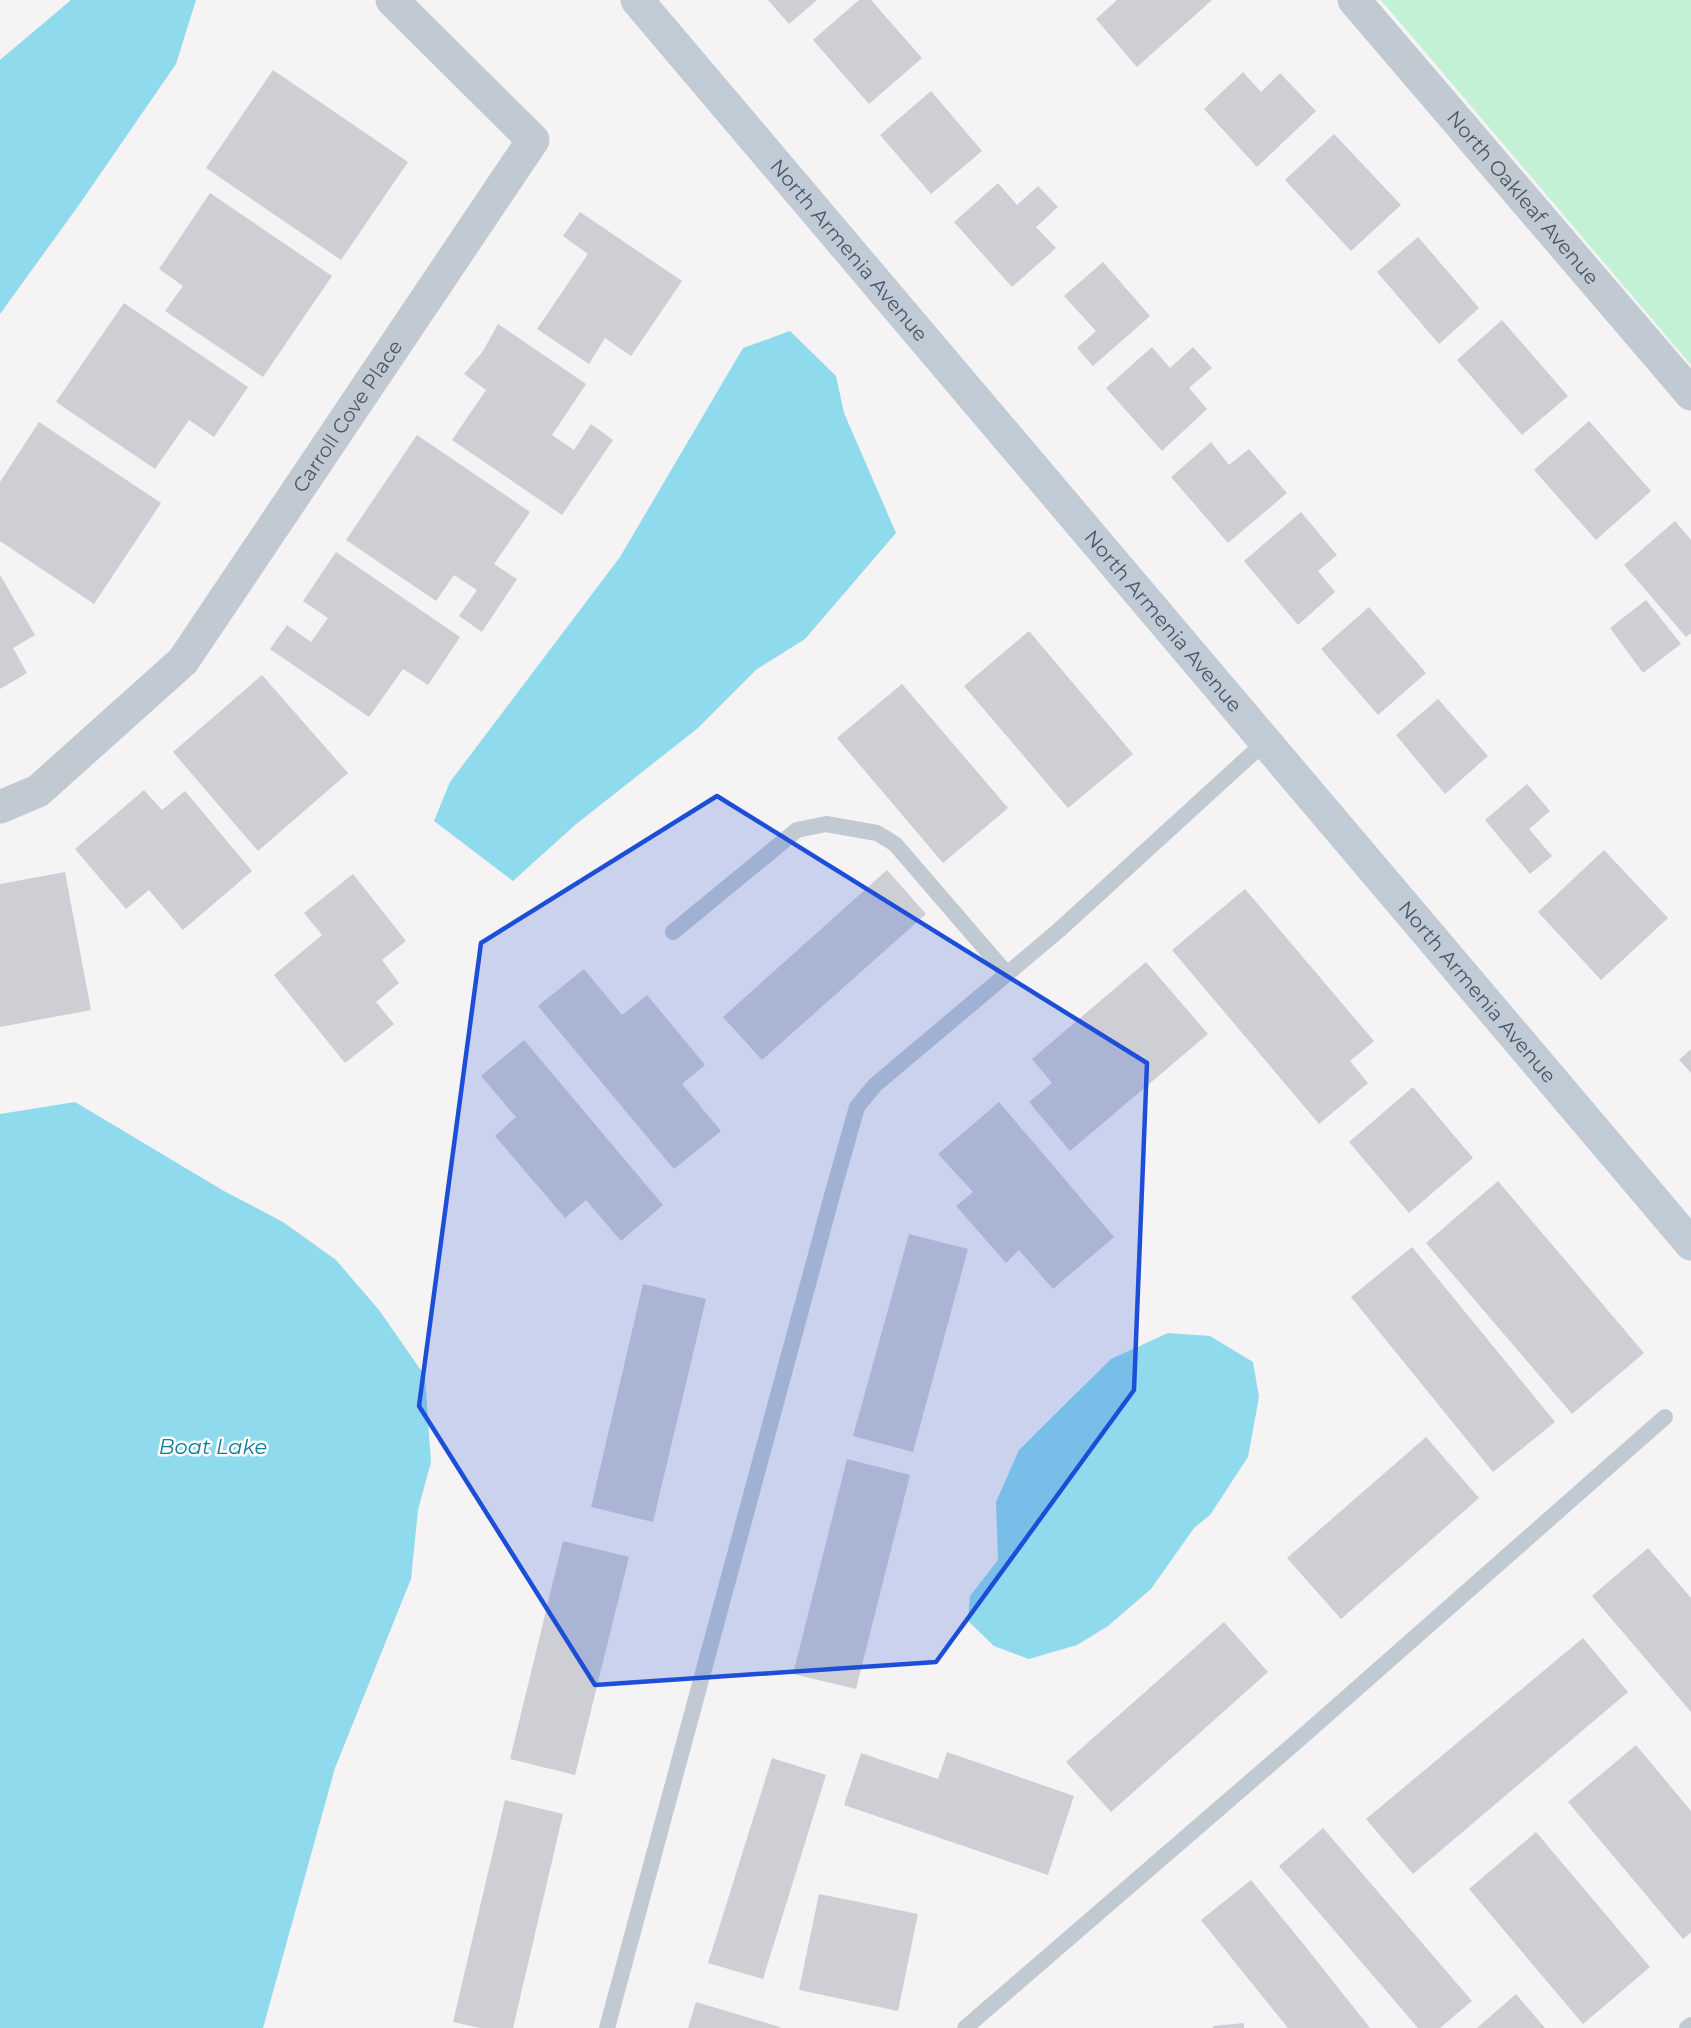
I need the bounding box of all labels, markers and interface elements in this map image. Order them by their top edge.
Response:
street label: North Oakleaf Avenue [1442,106,1604,289]
street label: North Armenia Avenue [765,154,933,346]
street label: Carroll Cove Place [288,335,407,497]
street label: North Armenia Avenue [1079,525,1247,717]
street label: North Armenia Avenue [1394,896,1561,1088]
water label: Boat Lake [159,1434,267,1459]

